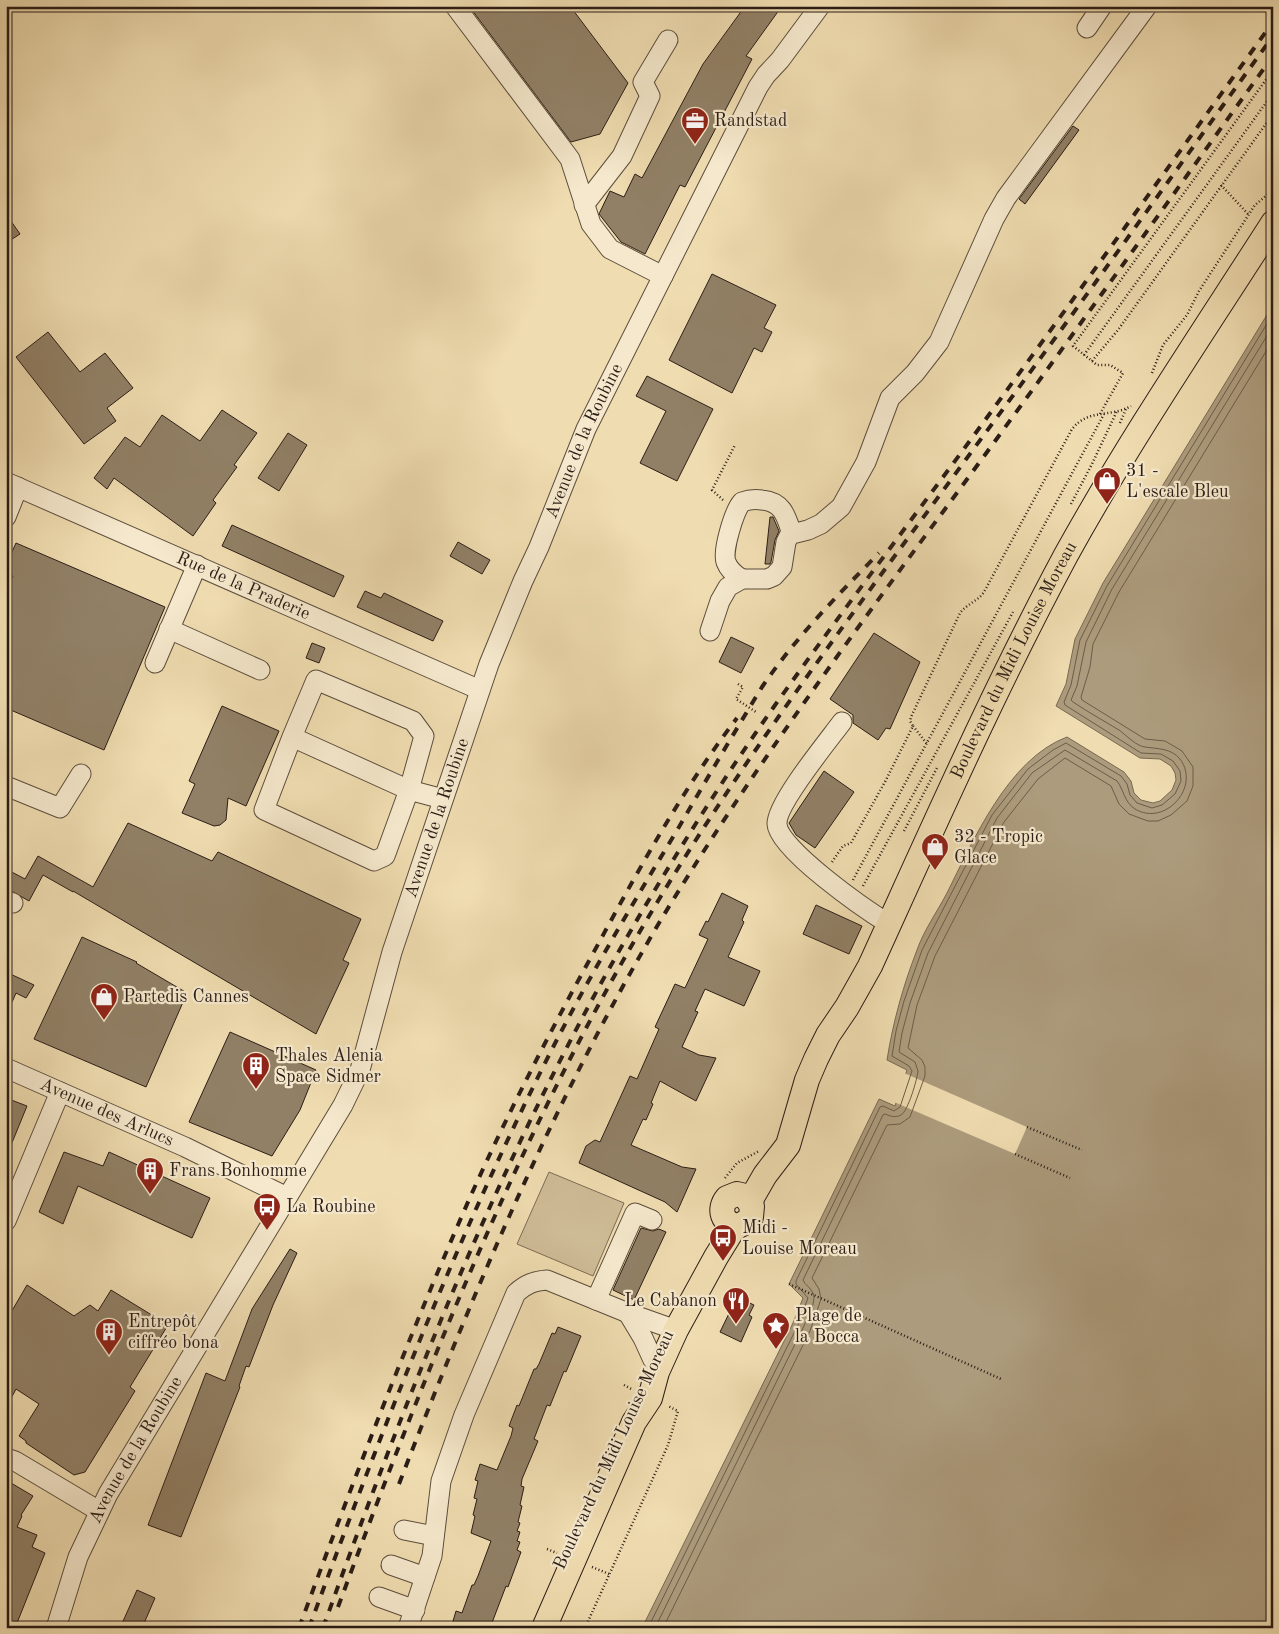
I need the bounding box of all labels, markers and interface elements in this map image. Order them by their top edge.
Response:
office icon: Randstad [680,106,710,145]
place label: Randstad [714,112,787,130]
street label: Avenue de la Roubine [542,361,626,521]
place label: 31 - L'escale Bleu [1126,462,1229,501]
shop icon: 31 - L'escale Bleu [1092,466,1122,505]
street label: Boulevard du Midi Louise Moreau [948,538,1081,782]
street label: Rue de la Praderie [174,549,313,623]
street label: Avenue de la Roubine [402,736,472,900]
place label: 32 - Tropic Glace [954,828,1043,867]
shop icon: 32 - Tropic Glace [920,832,950,871]
shop icon: Partedis Cannes [89,982,119,1021]
place label: Partedis Cannes [123,988,249,1006]
place label: Thales Alenia Space Sidmer [275,1047,383,1086]
building icon: Thales Alenia Space Sidmer [241,1051,271,1090]
street label: Avenue des Arlucs [37,1075,176,1150]
building icon: Frans Bonhomme [135,1156,165,1195]
place label: Frans Bonhomme [169,1162,307,1180]
bus stop icon: La Roubine [252,1192,282,1231]
place label: La Roubine [286,1198,376,1216]
place label: Midi - Louise Moreau [742,1219,857,1258]
bus stop icon: Midi - Louise Moreau [708,1223,738,1262]
restaurant icon: Le Cabanon [721,1286,751,1325]
place label: Le Cabanon [624,1292,717,1310]
place label: Plage de la Bocca [795,1307,862,1346]
place icon: Plage de la Bocca [761,1311,791,1350]
place label: Entrepôt ciffréo bona [128,1313,219,1352]
building icon: Entrepôt ciffréo bona [94,1317,124,1356]
street label: Boulevard du Midi Louise Moreau [551,1327,678,1572]
street label: Avenue de la Roubine [86,1373,186,1527]

